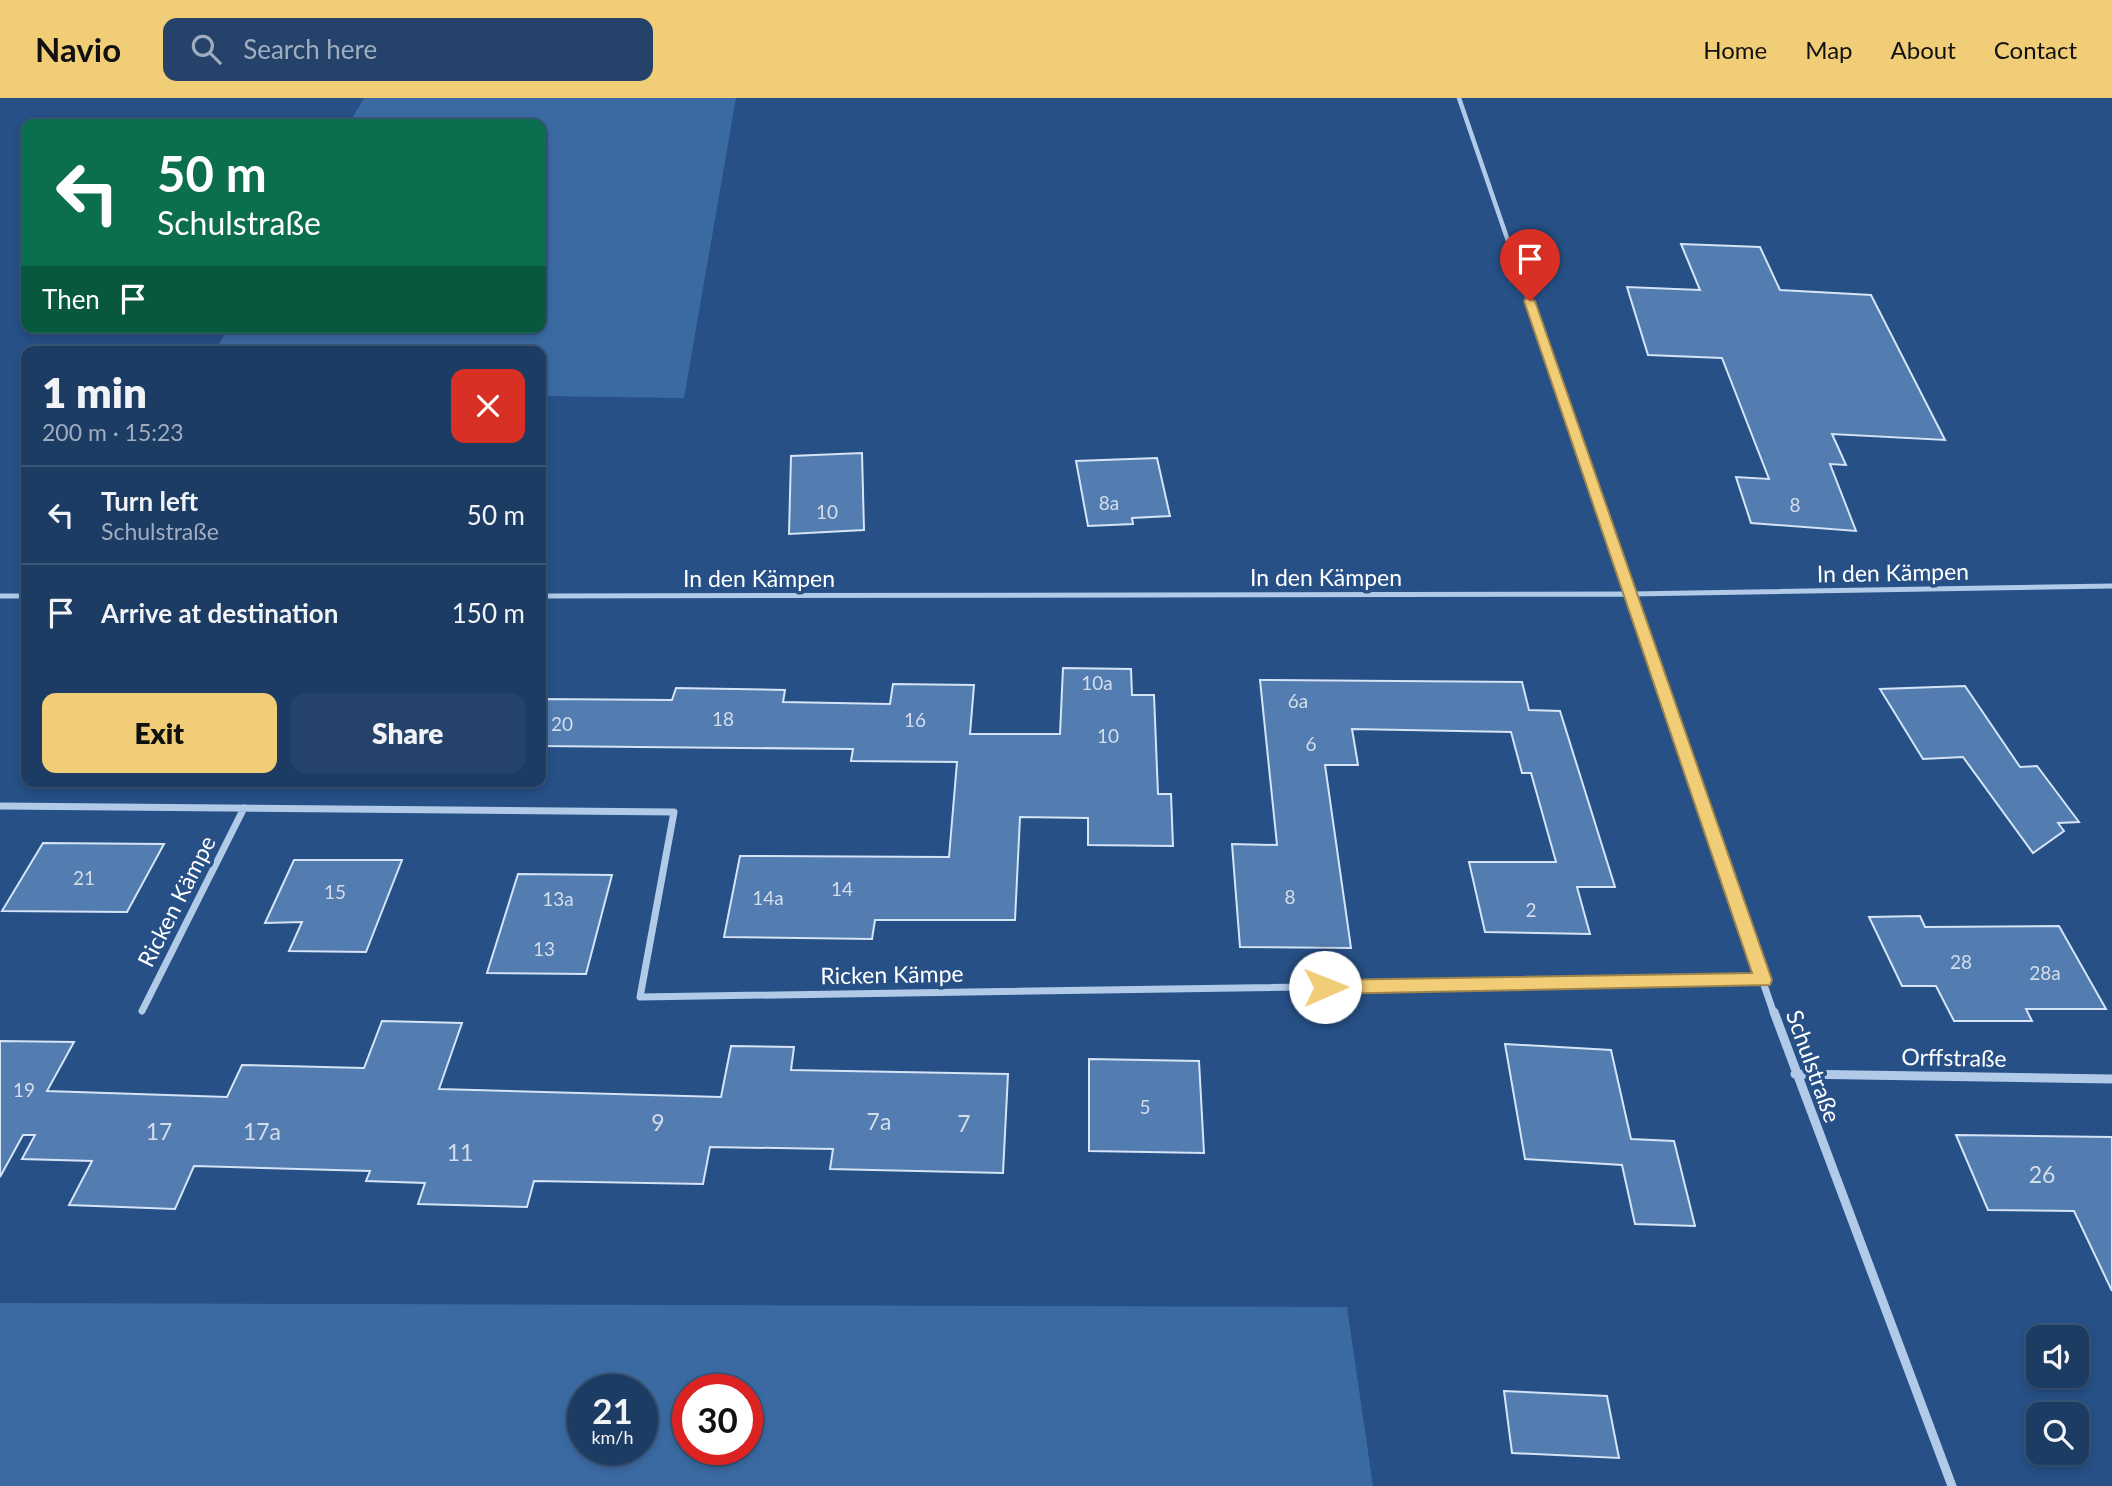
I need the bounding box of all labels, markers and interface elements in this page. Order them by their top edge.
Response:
search box [163,18,653,81]
text: Navio [35,29,121,69]
icon: search [187,30,225,68]
text: Search here [243,33,377,65]
text: Home [1703,35,1767,64]
text: Map [1805,35,1853,64]
text: About [1891,35,1956,64]
text: Contact [1994,35,2077,64]
text: 50 m [157,144,267,202]
icon: left [42,147,133,238]
text: Schulstraße [157,203,321,242]
pin [1500,229,1560,301]
icon: arrive [1511,240,1549,278]
icon: arrive [114,280,152,318]
text: Then [42,283,100,315]
text: 1 min [42,367,147,417]
button: close [451,369,525,443]
text: 200 m · 15:23 [42,418,184,446]
text: Turn left [101,485,198,517]
house number: 8a [1099,491,1119,514]
house number: 8 [1789,493,1801,516]
icon: left [42,496,80,534]
text: 50 m [467,499,525,531]
house number: 10 [816,500,838,523]
text: Schulstraße [101,517,219,545]
street label: In den Kämpen [1817,557,1969,587]
street label: In den Kämpen [1250,563,1402,591]
street label: In den Kämpen [683,564,835,592]
icon: arrive [42,594,80,632]
text: Arrive at destination [101,597,338,629]
text: 150 m [452,597,525,629]
house number: 10a [1081,671,1113,694]
house number: 6a [1288,689,1308,712]
button: Exit [42,693,277,773]
button: Share [291,693,525,773]
house number: 18 [712,707,734,730]
house number: 16 [904,708,926,731]
house number: 20 [551,712,573,735]
house number: 10 [1097,724,1119,747]
house number: 6 [1305,732,1317,755]
street label: Ricken Kämpe [131,831,221,971]
house number: 21 [73,866,95,889]
house number: 14 [831,877,853,900]
house number: 15 [324,880,346,903]
house number: 8 [1284,885,1296,908]
house number: 14a [752,886,784,909]
house number: 13a [542,887,574,910]
house number: 2 [1525,898,1537,921]
house number: 13 [533,937,555,960]
position arrow [1288,950,1362,1024]
house number: 28 [1950,950,1972,973]
street label: Ricken Kämpe [820,959,964,989]
house number: 28a [2029,961,2061,984]
street label: Schulstraße [1781,1006,1847,1126]
street label: Orffstraße [1901,1042,2007,1072]
house number: 19 [13,1078,35,1101]
house number: 5 [1139,1095,1151,1118]
house number: 7a [867,1107,891,1135]
house number: 9 [651,1108,665,1136]
house number: 7 [957,1109,971,1137]
house number: 17 [146,1117,172,1145]
house number: 17a [243,1117,281,1145]
house number: 11 [447,1138,473,1166]
house number: 26 [2029,1160,2055,1188]
map controls [2026,1325,2089,1465]
button: sound [2026,1325,2089,1388]
speed limit sign: 30 [672,1374,763,1465]
text: 21 [592,1389,633,1431]
button: search [2026,1402,2089,1465]
text: km/h [591,1426,634,1448]

